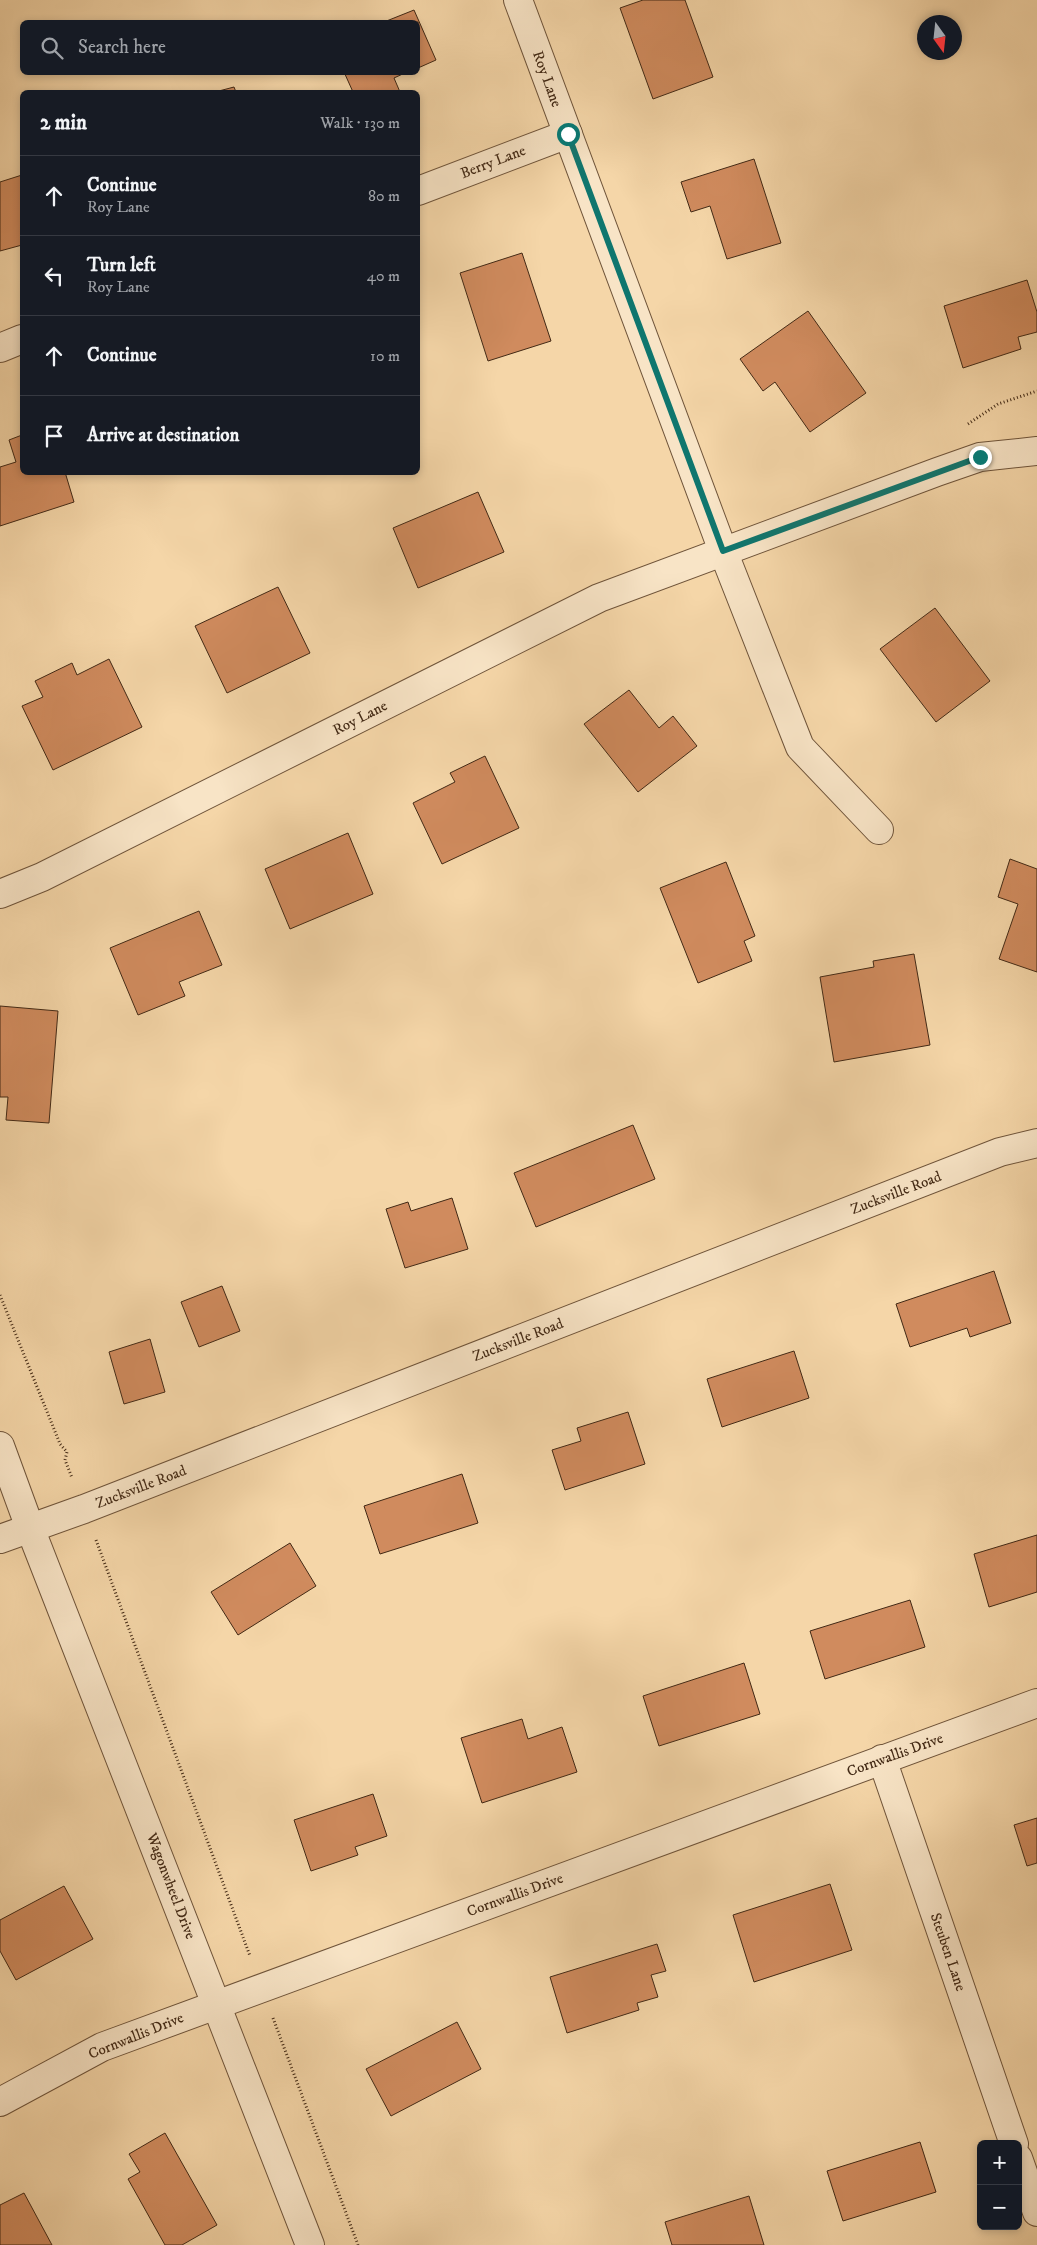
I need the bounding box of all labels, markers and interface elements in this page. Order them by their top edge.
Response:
north arrow [917,15,962,60]
search box [20,20,420,75]
icon: search [38,34,66,62]
text: Search here [78,36,166,59]
street label: Roy Lane [528,48,566,110]
text: 2 min [40,110,87,136]
text: Walk · 130 m [320,113,400,133]
route start [557,123,580,146]
street label: Berry Lane [458,141,528,183]
text: Continue [87,174,157,197]
icon: ahead [40,182,68,210]
text: 80 m [368,186,400,206]
text: Roy Lane [87,197,150,217]
text: Turn left [87,254,156,277]
icon: left [40,262,68,290]
text: 40 m [367,266,400,286]
text: Roy Lane [87,277,150,297]
icon: ahead [40,342,68,370]
text: Continue [87,344,157,367]
text: 10 m [370,346,400,366]
icon: arrive [40,422,68,450]
text: Arrive at destination [87,424,239,447]
route end [969,446,992,469]
street label: Roy Lane [330,696,390,740]
street label: Zucksville Road [848,1167,945,1219]
street label: Zucksville Road [470,1314,567,1366]
street label: Zucksville Road [93,1461,190,1513]
street label: Cornwallis Drive [844,1729,946,1781]
street label: Wagonwheel Drive [142,1829,200,1942]
street label: Cornwallis Drive [464,1869,566,1921]
street label: Steuben Lane [926,1910,970,1994]
street label: Cornwallis Drive [86,2008,186,2064]
map controls [977,2140,1022,2230]
button: + [977,2140,1022,2185]
button: − [977,2185,1022,2230]

